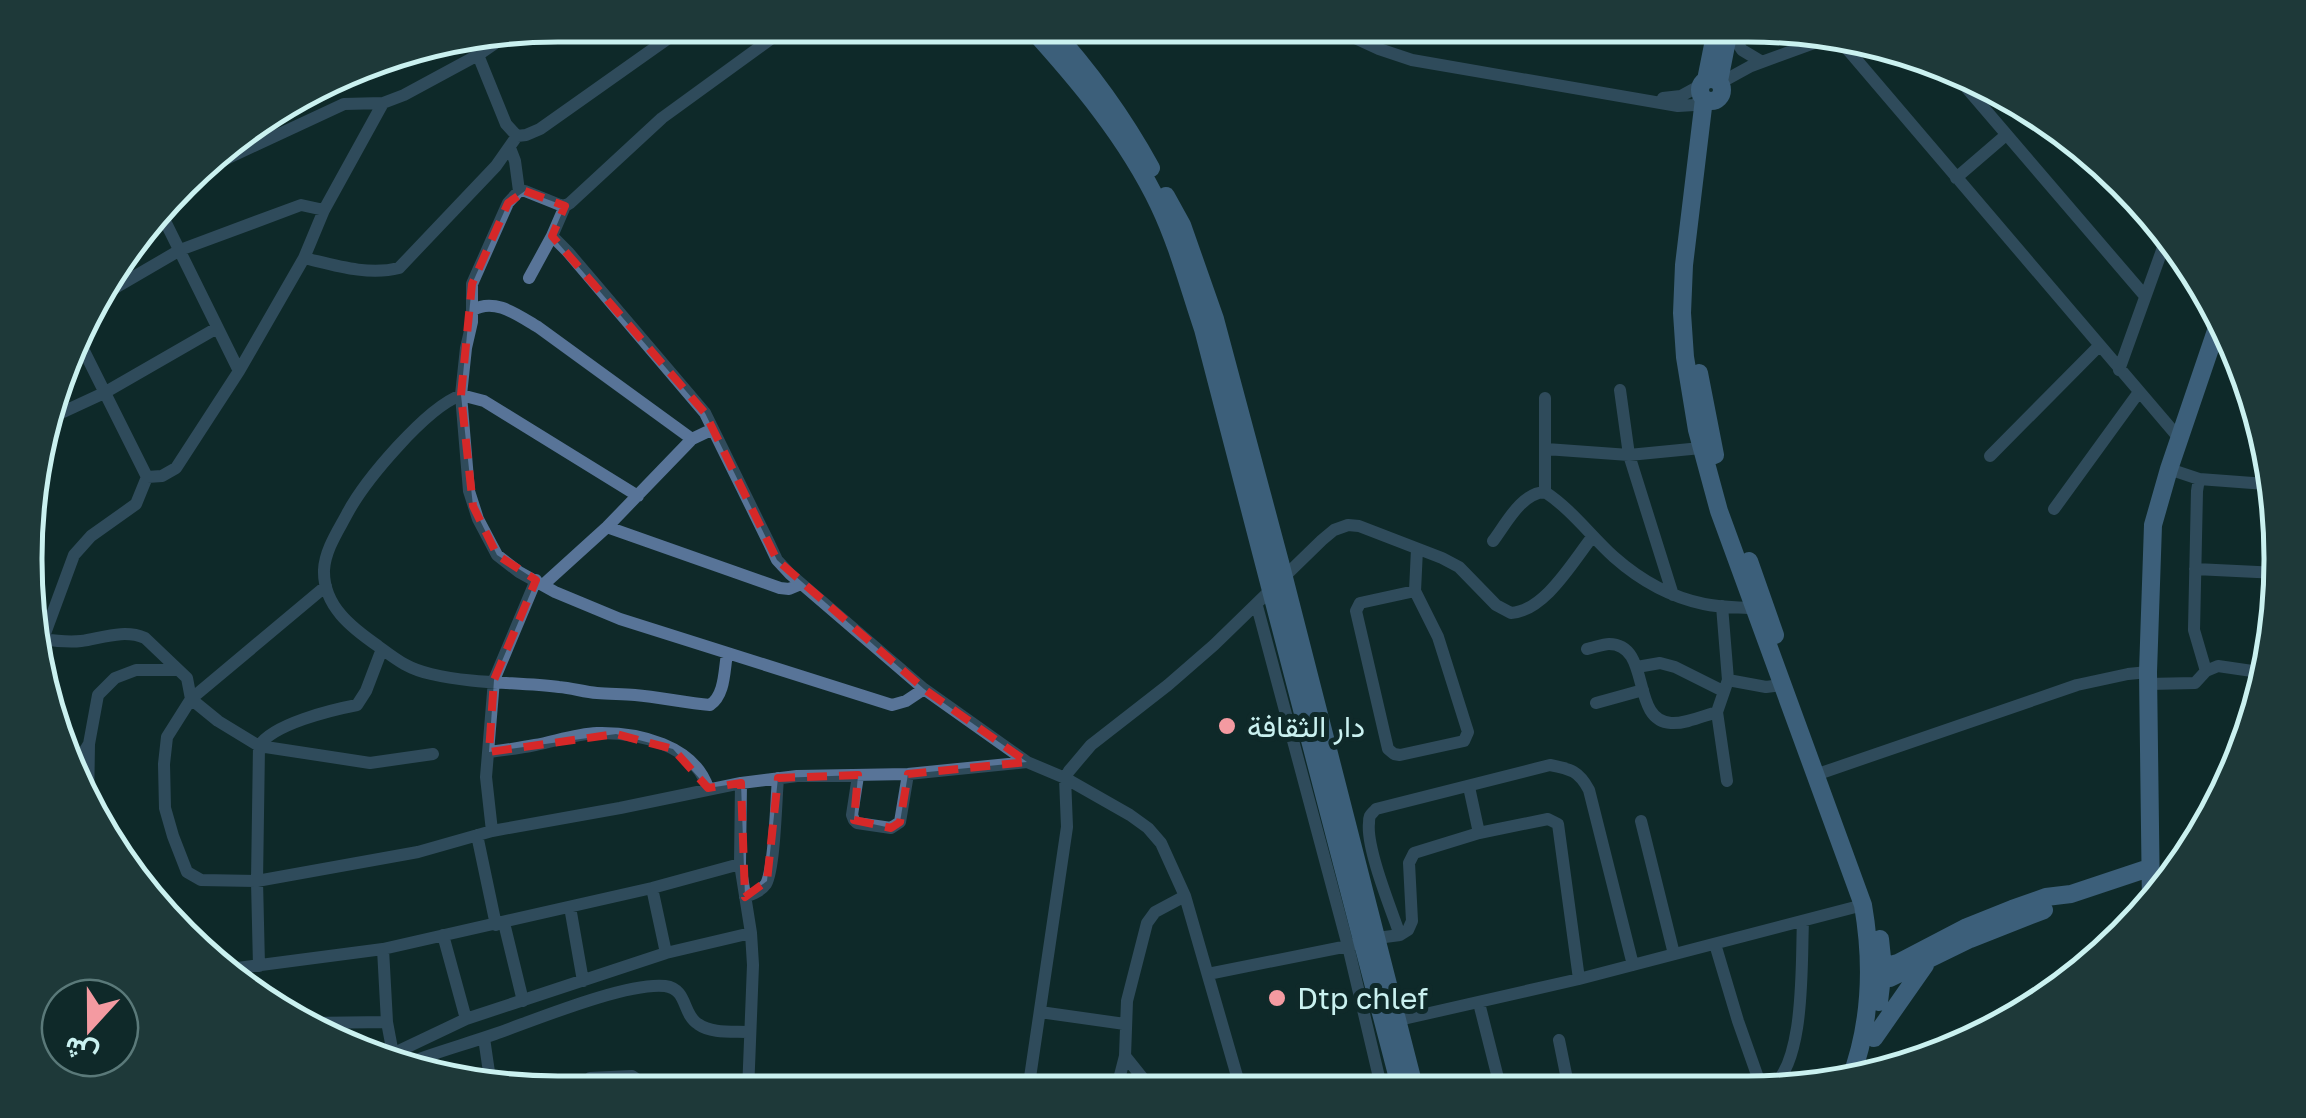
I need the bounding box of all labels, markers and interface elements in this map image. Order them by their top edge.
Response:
place label: دار الثقافة [1247,708,1365,745]
marker: دار الثقافة [1216,715,1238,737]
north arrow [40,978,140,1078]
place label: Dtp chlef [1297,980,1428,1016]
marker: Dtp chlef [1266,987,1288,1009]
text: ش [59,1029,103,1073]

